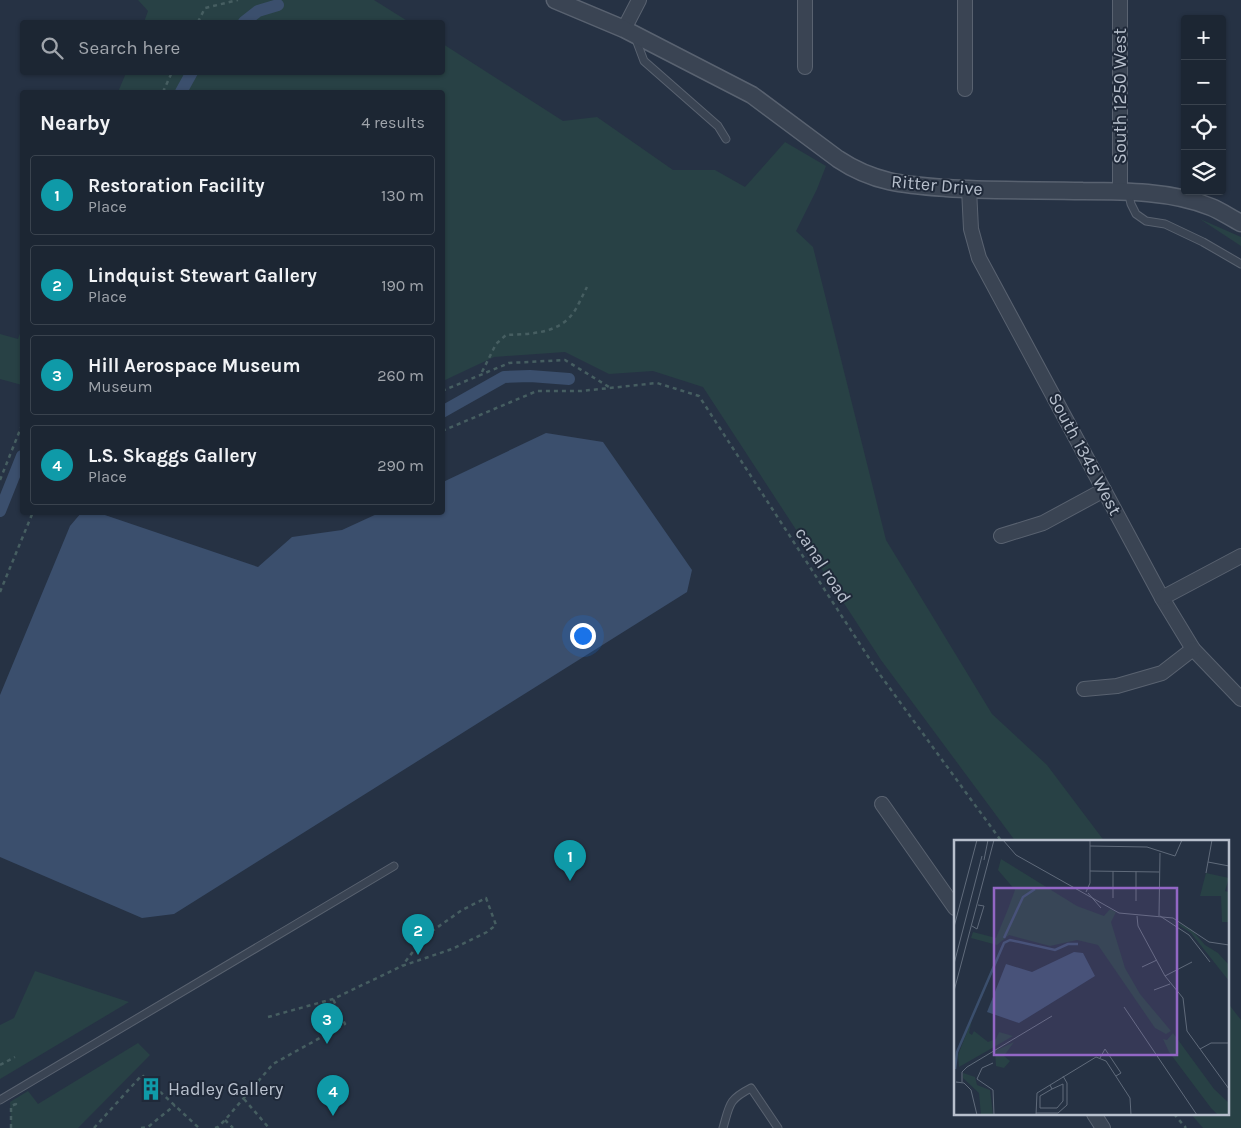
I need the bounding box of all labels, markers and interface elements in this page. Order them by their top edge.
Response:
map controls [1181,15,1226,195]
button: + [1181,15,1226,60]
search box [20,20,445,75]
street label: South 1250 West [1109,28,1131,164]
icon: search [38,34,66,62]
text: Search here [78,37,180,59]
button: − [1181,60,1226,105]
button: locate [1181,105,1226,150]
text: Nearby [40,111,110,135]
text: 4 results [361,113,425,132]
button: layers [1181,150,1226,195]
street label: Ritter Drive [890,170,984,200]
text: Restoration Facility [88,175,265,197]
text: 1 [54,186,60,205]
text: 130 m [381,186,424,205]
text: Place [88,197,127,216]
text: Lindquist Stewart Gallery [88,265,317,287]
text: 2 [52,276,62,295]
text: 190 m [381,276,424,295]
text: Place [88,287,127,306]
text: Hill Aerospace Museum [88,355,300,377]
text: 3 [52,366,62,385]
text: 260 m [377,366,424,385]
text: Museum [88,377,153,396]
street label: South 1345 West [1043,389,1127,519]
text: L.S. Skaggs Gallery [88,445,257,467]
text: 4 [52,456,62,475]
text: 290 m [377,456,424,475]
text: Place [88,467,127,486]
street label: canal road [790,523,856,607]
your location [570,623,596,649]
pin: 1 [554,840,586,881]
inset map [954,840,1228,1116]
pin: 2 [402,914,434,955]
pin: 3 [311,1003,343,1044]
pin: 4 [317,1075,349,1116]
building icon: Hadley Gallery [138,1076,164,1102]
place label: Hadley Gallery [168,1078,284,1100]

